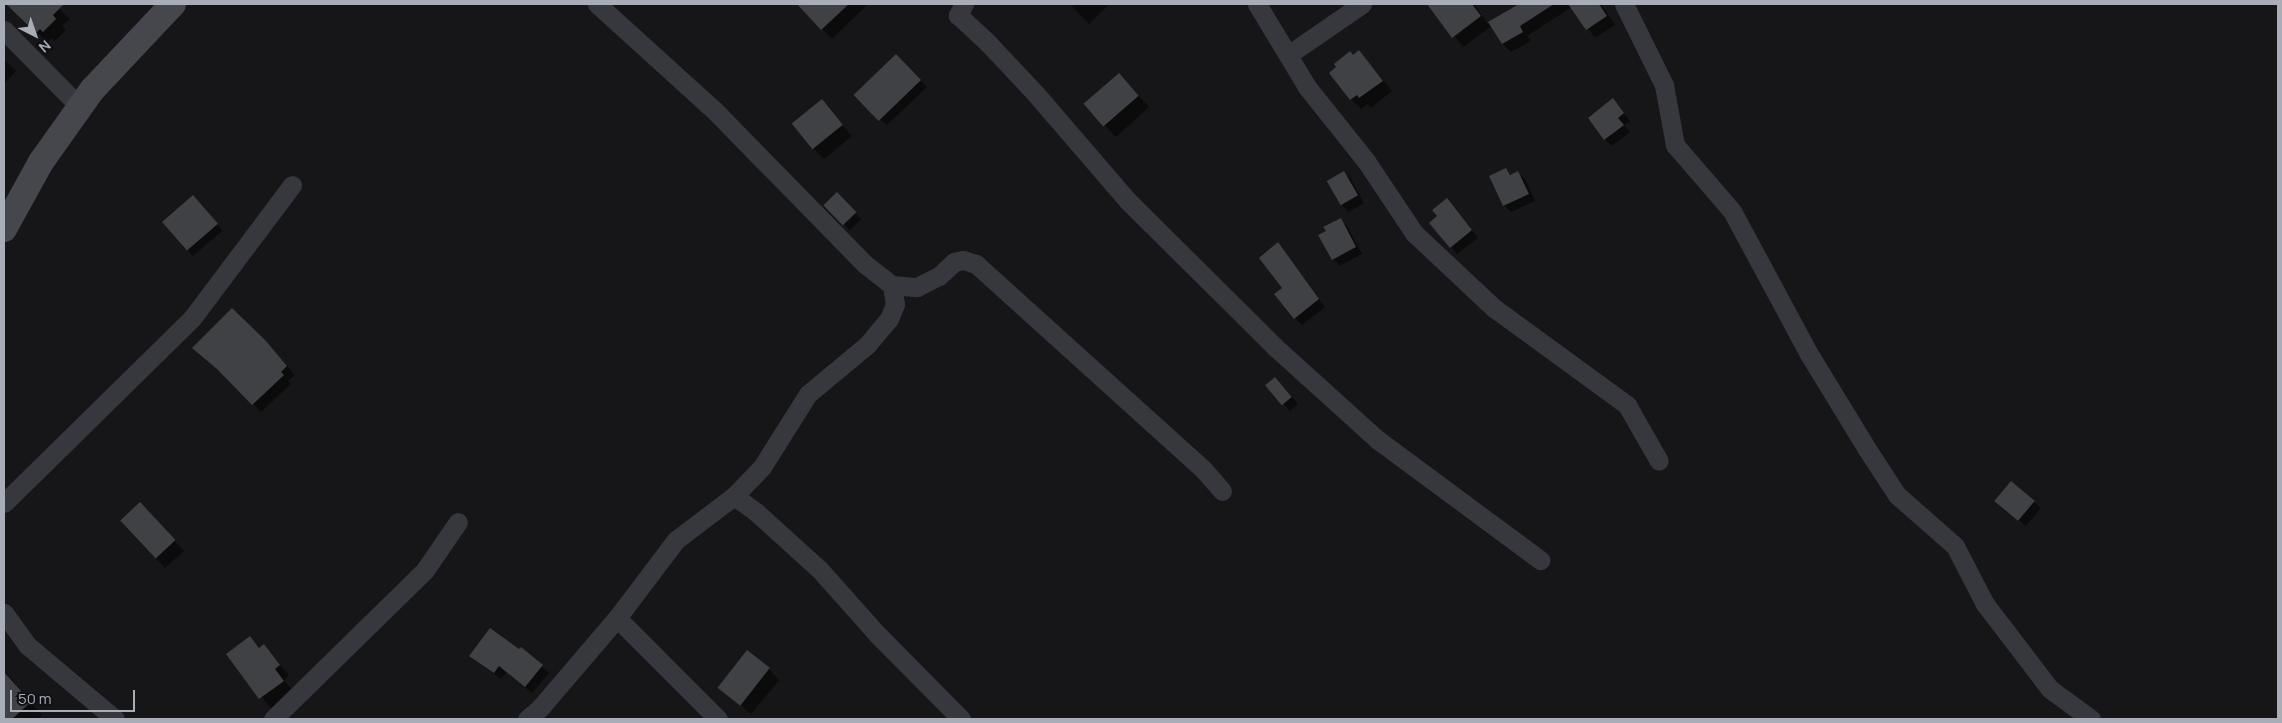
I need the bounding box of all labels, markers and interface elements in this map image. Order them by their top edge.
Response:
north arrow [10,10,60,60]
text: N [35,36,55,57]
scale bar [12,680,138,712]
text: 50 m [18,688,52,709]

